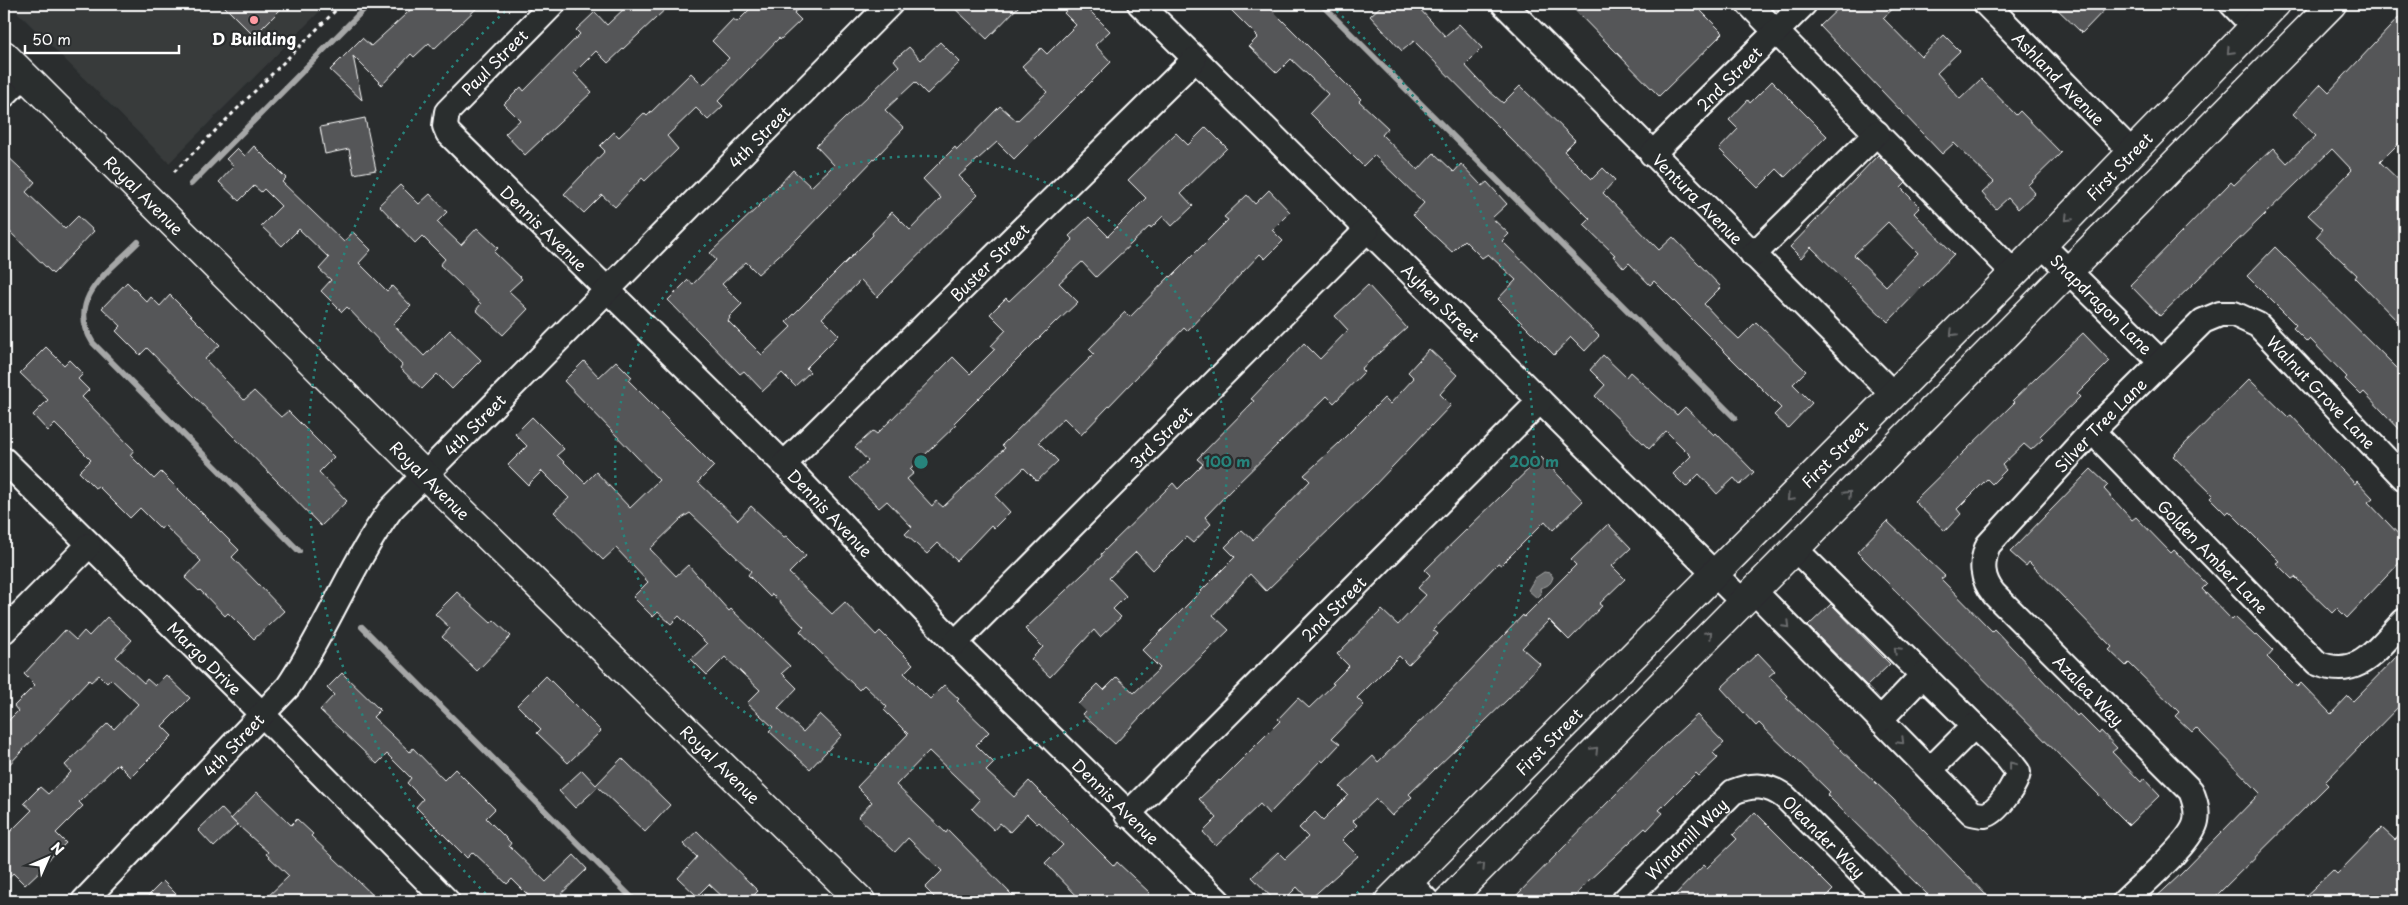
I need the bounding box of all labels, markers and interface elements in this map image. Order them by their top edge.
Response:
marker: D Building [248,14,260,26]
scale bar [25,22,179,54]
street label: Paul Street [455,23,533,101]
place label: D Building [212,26,296,50]
street label: Ashland Avenue [2007,26,2111,130]
text: 50 m [32,27,71,50]
street label: 2nd Street [1691,40,1767,116]
one-way arrow [2227,46,2236,55]
street label: 4th Street [723,100,796,173]
street label: First Street [2080,126,2158,205]
street label: Ventura Avenue [1647,148,1749,250]
street label: Royal Avenue [99,150,189,240]
street label: Dennis Avenue [495,179,593,276]
one-way arrow [2065,212,2074,221]
street label: Buster Street [944,217,1034,306]
street label: Snapdragon Lane [2045,248,2158,360]
street label: Ayhen Street [1396,258,1486,347]
one-way arrow [1950,327,1959,336]
street label: Walnut Grove Lane [2262,330,2381,454]
street label: Silver Tree Lane [2048,372,2152,477]
street label: 4th Street [438,388,511,461]
street label: 3rd Street [1124,400,1197,474]
street label: First Street [1795,414,1873,493]
street label: Royal Avenue [385,435,476,525]
text: 100 m [1204,449,1250,472]
text: 200 m [1509,449,1559,472]
centre of rings [912,453,930,471]
street label: Dennis Avenue [782,463,879,562]
one-way arrow [1842,491,1851,500]
one-way arrow [1787,493,1796,502]
street label: Golden Amber Lane [2152,494,2274,618]
street label: 2nd Street [1295,570,1371,646]
street label: Margo Drive [162,616,248,700]
one-way arrow [1781,619,1790,628]
one-way arrow [1703,631,1712,640]
one-way arrow [1894,647,1903,656]
street label: Azalea Way [2048,649,2130,731]
street label: First Street [1509,701,1588,780]
street label: 4th Street [197,707,269,782]
street label: Royal Avenue [675,719,766,809]
one-way arrow [1895,735,1904,744]
one-way arrow [1590,747,1599,756]
street label: Dennis Avenue [1067,753,1165,850]
one-way arrow [2010,762,2018,771]
street label: Oleander Way [1777,789,1871,883]
street label: Windmill Way [1640,792,1733,885]
north arrow [22,832,72,882]
text: N [46,837,69,860]
one-way arrow [1476,863,1485,872]

